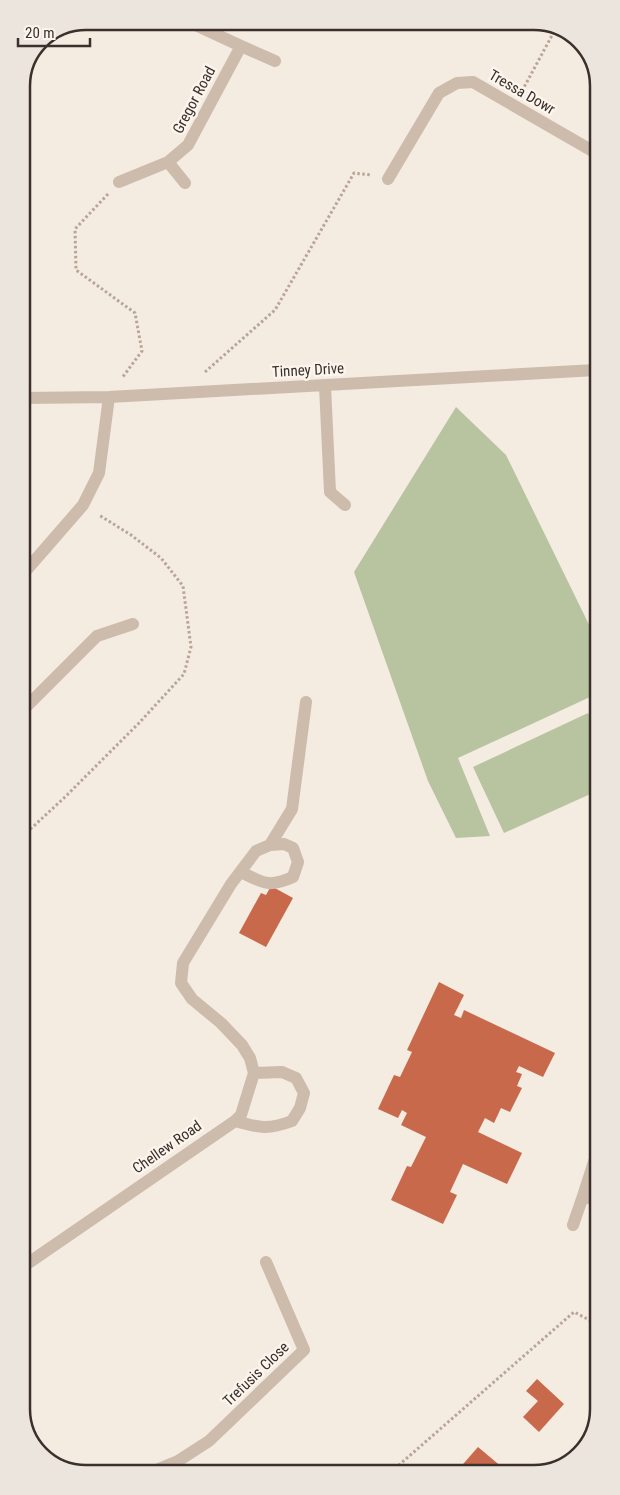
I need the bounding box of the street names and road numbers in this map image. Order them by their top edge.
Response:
street label: Gregor Road [169,63,219,137]
street label: Tressa Dowr [486,66,559,118]
street label: Tinney Drive [271,359,345,381]
street label: Chellew Road [129,1117,205,1177]
street label: Trefusis Close [219,1338,293,1410]

